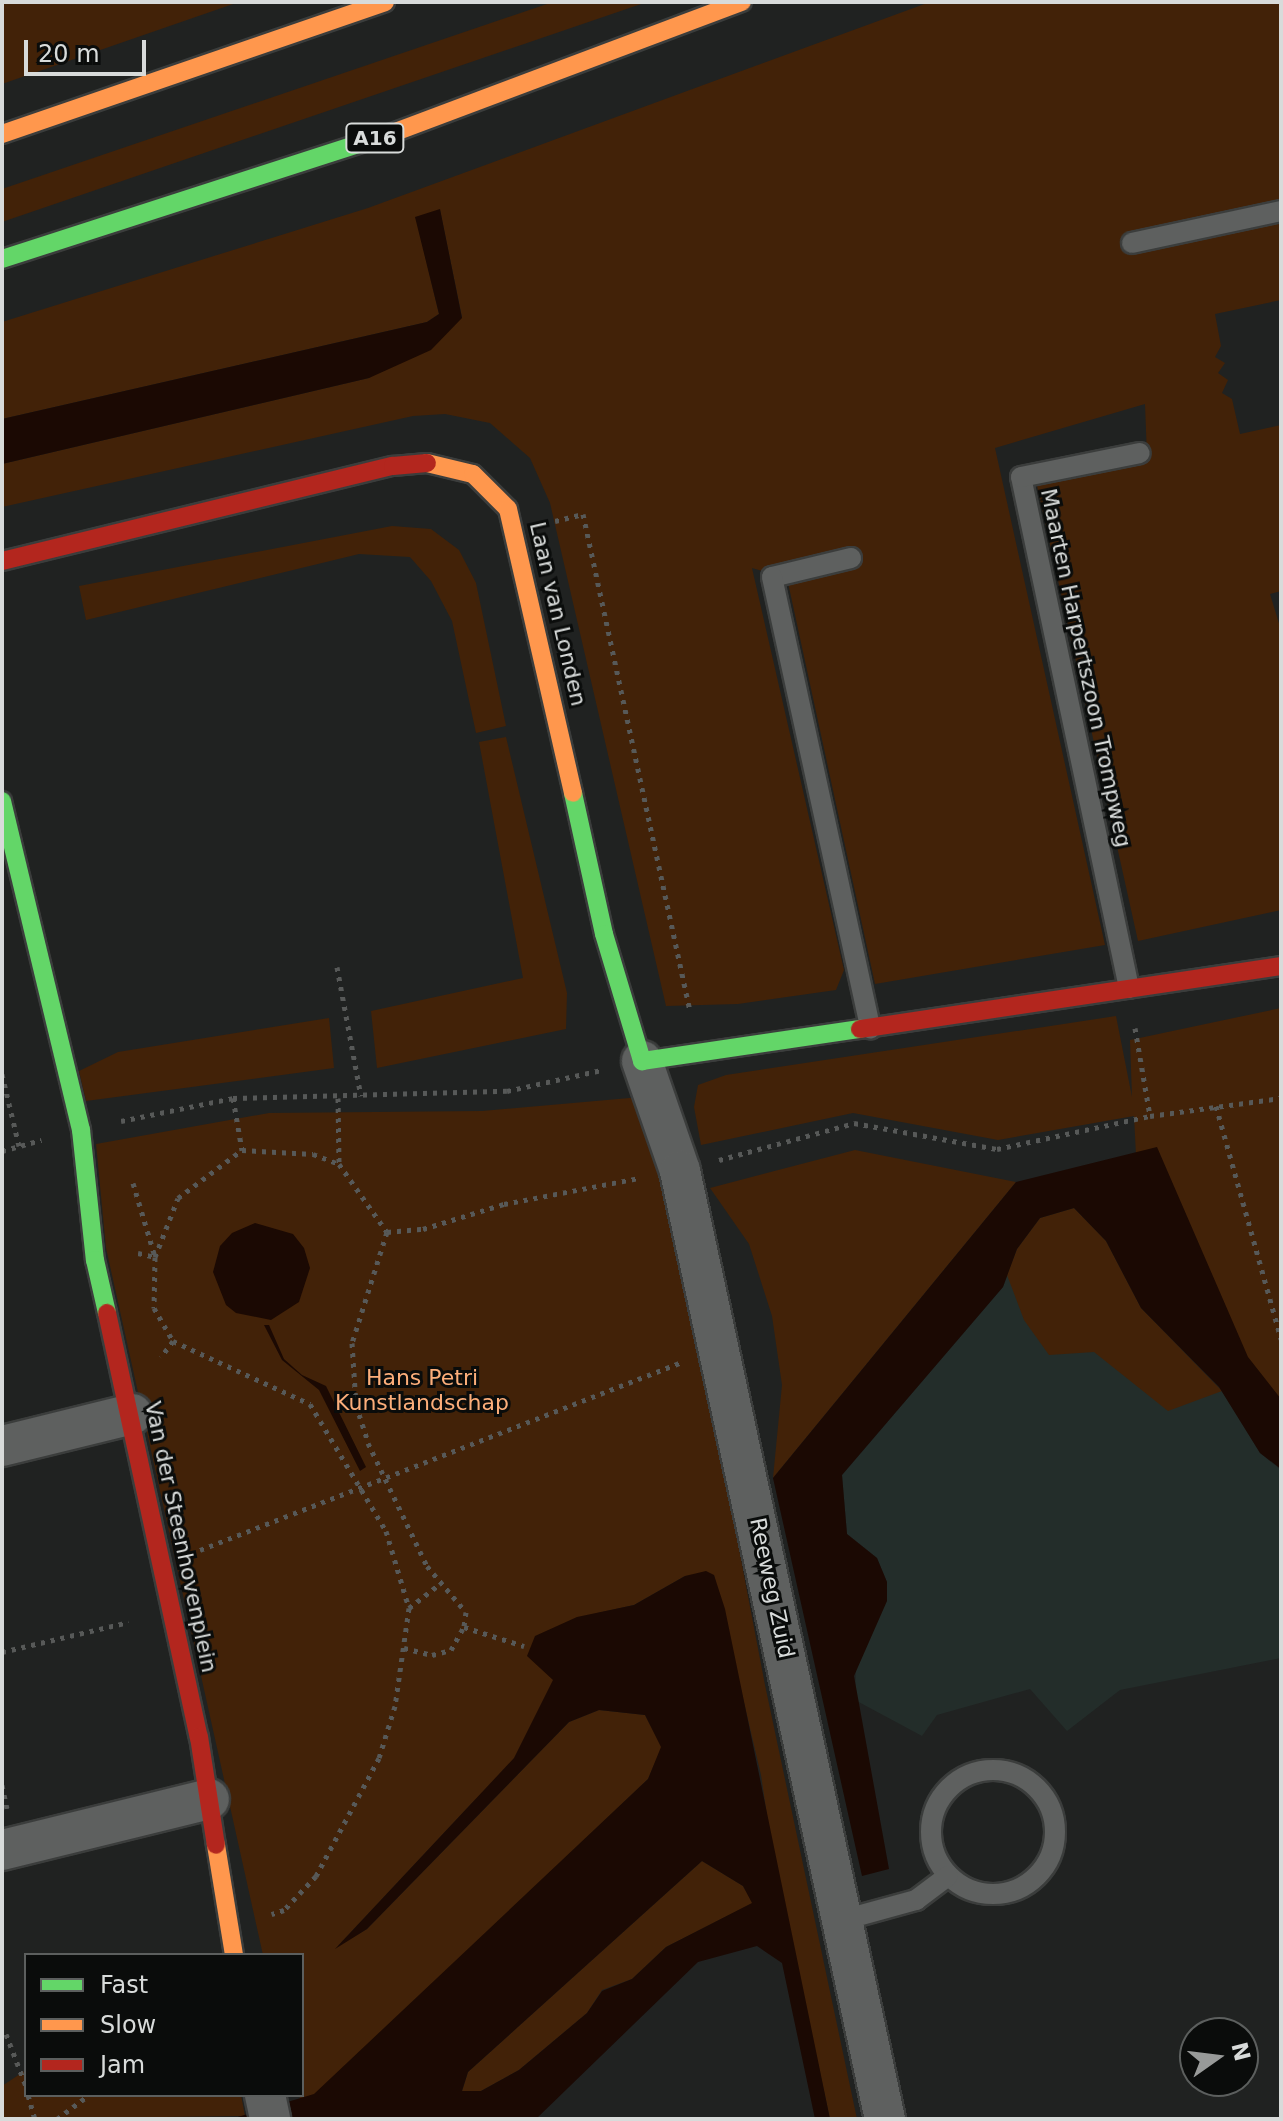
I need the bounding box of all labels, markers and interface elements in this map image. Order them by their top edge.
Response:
scale bar [28,24,150,74]
text: 20 m [38,40,100,68]
road number: A16 [345,122,405,154]
street label: Maarten Harpertszoon Trompweg [1035,486,1137,850]
street label: Laan van Londen [524,519,592,709]
park label: Hans Petri Kunstlandschap [335,1364,509,1416]
street label: Van der Steenhovenplein [139,1399,223,1675]
street label: Reeweg Zuid [744,1515,800,1661]
legend [24,1953,304,2097]
text: Fast [100,1971,148,1999]
text: Slow [100,2011,156,2039]
north arrow [1179,2017,1259,2097]
text: N [1226,2040,1255,2064]
text: Jam [100,2051,145,2079]

